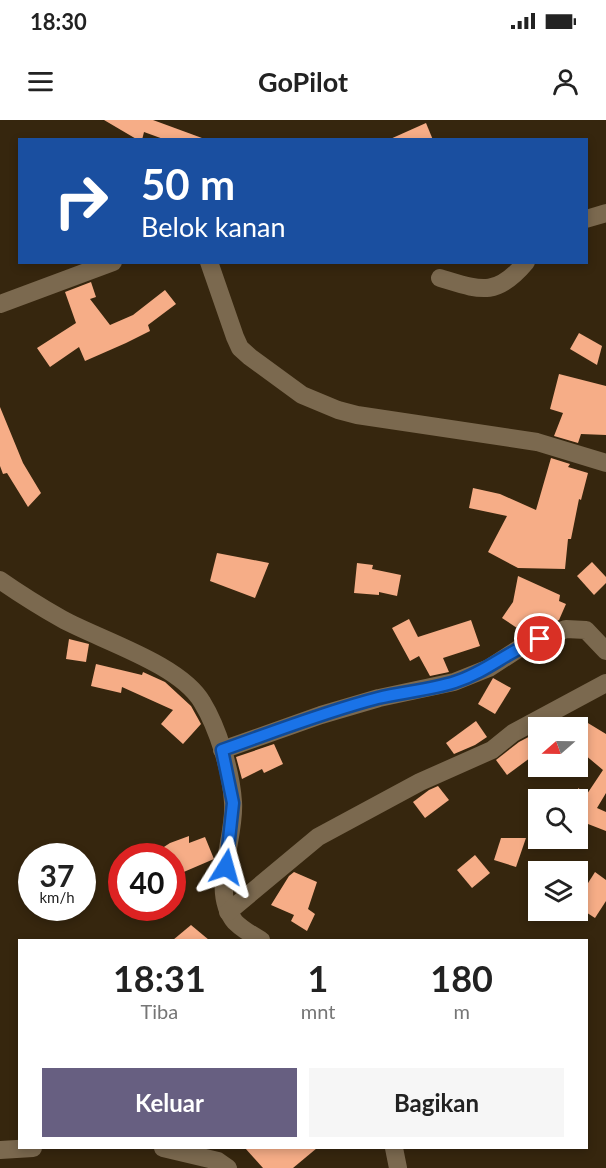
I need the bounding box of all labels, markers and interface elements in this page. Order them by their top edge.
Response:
text: 18:30 [30,8,87,35]
icon: menu [24,65,57,98]
text: GoPilot [258,65,348,98]
icon: person [549,65,582,98]
text: 50 m [141,159,235,209]
icon: right [42,162,120,240]
text: Belok kanan [141,210,286,243]
pin [514,613,565,664]
icon: arrive [523,622,556,655]
north arrow [528,717,588,777]
map controls [528,717,588,921]
button: search [528,789,588,849]
position arrow [194,835,258,899]
speed limit sign: 40 [108,843,186,921]
text: 37 [40,857,74,893]
button: layers [528,861,588,921]
text: km/h [39,888,75,906]
text: 18:31 [113,956,206,1000]
text: 1 [308,956,329,1000]
text: 180 [430,956,493,1000]
text: Tiba [141,999,178,1023]
text: mnt [301,999,335,1023]
text: m [453,999,470,1023]
button: Keluar [42,1068,297,1137]
button: Bagikan [309,1068,564,1137]

